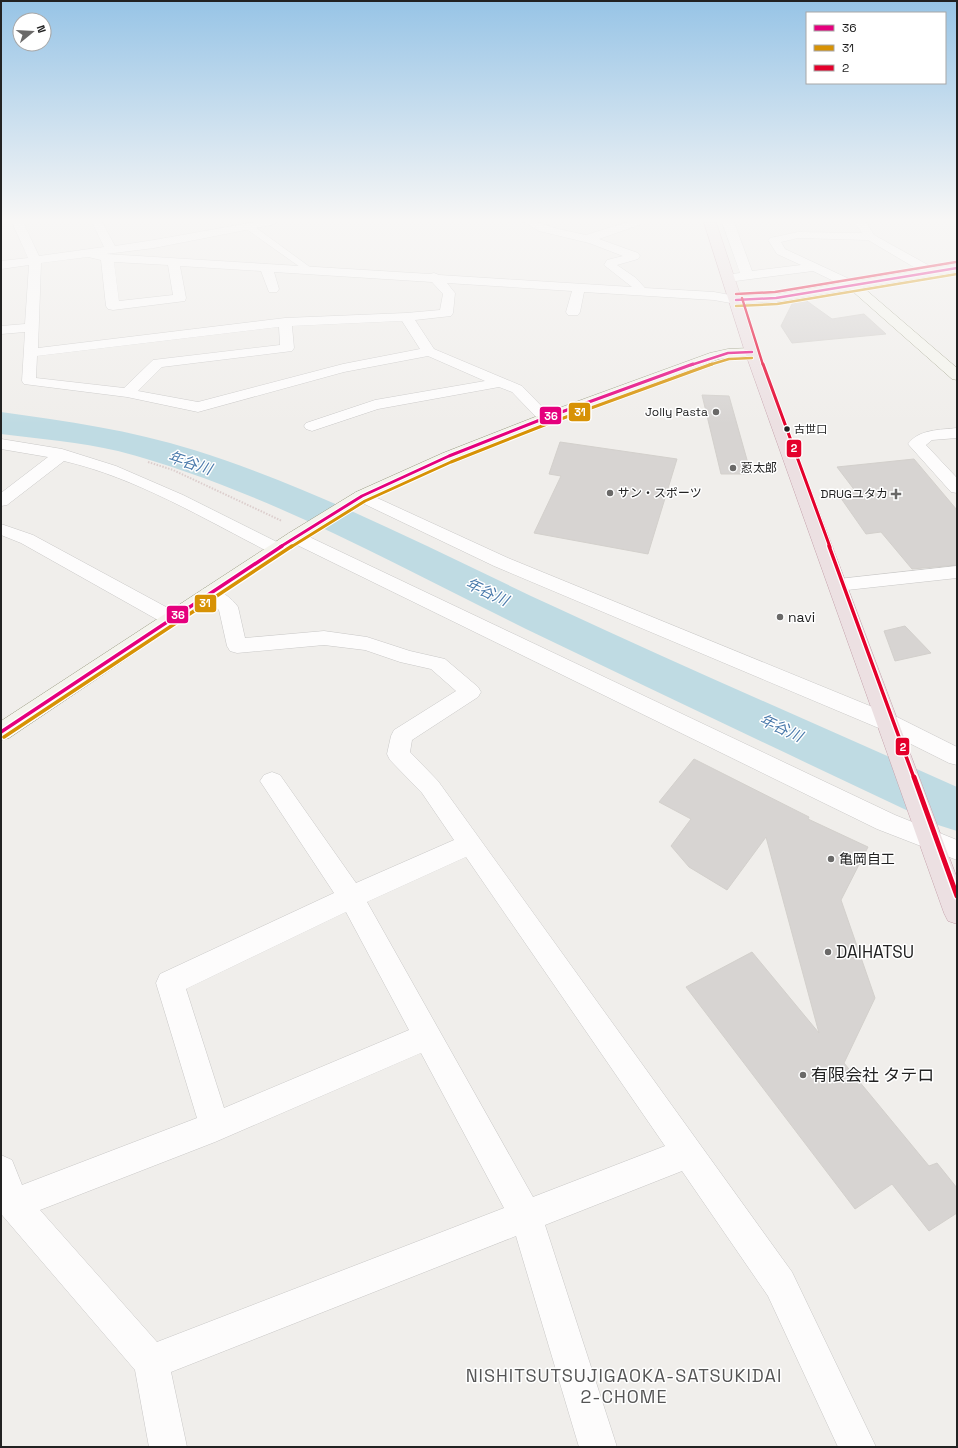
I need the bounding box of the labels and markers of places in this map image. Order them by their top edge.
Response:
place label: Jolly Pasta [645,404,708,420]
marker: Jolly Pasta [711,407,721,417]
place label: 古世口 [794,422,827,436]
marker: 古世口 [782,424,792,434]
place label: 荵太郎 [741,460,777,476]
marker: 荵太郎 [728,463,738,473]
place label: サン・スポーツ [618,485,702,501]
place label: DRUGユタカ [821,486,888,502]
marker: サン・スポーツ [605,488,615,498]
marker: DRUGユタカ [891,489,901,499]
place label: navi [788,608,815,626]
marker: navi [775,612,785,622]
place label: 亀岡自工 [839,850,895,868]
marker: 亀岡自工 [826,854,836,864]
place label: DAIHATSU [836,941,914,963]
marker: DAIHATSU [823,947,833,957]
place label: 有限会社 タテロ [811,1064,934,1086]
marker: 有限会社 タテロ [798,1070,808,1080]

